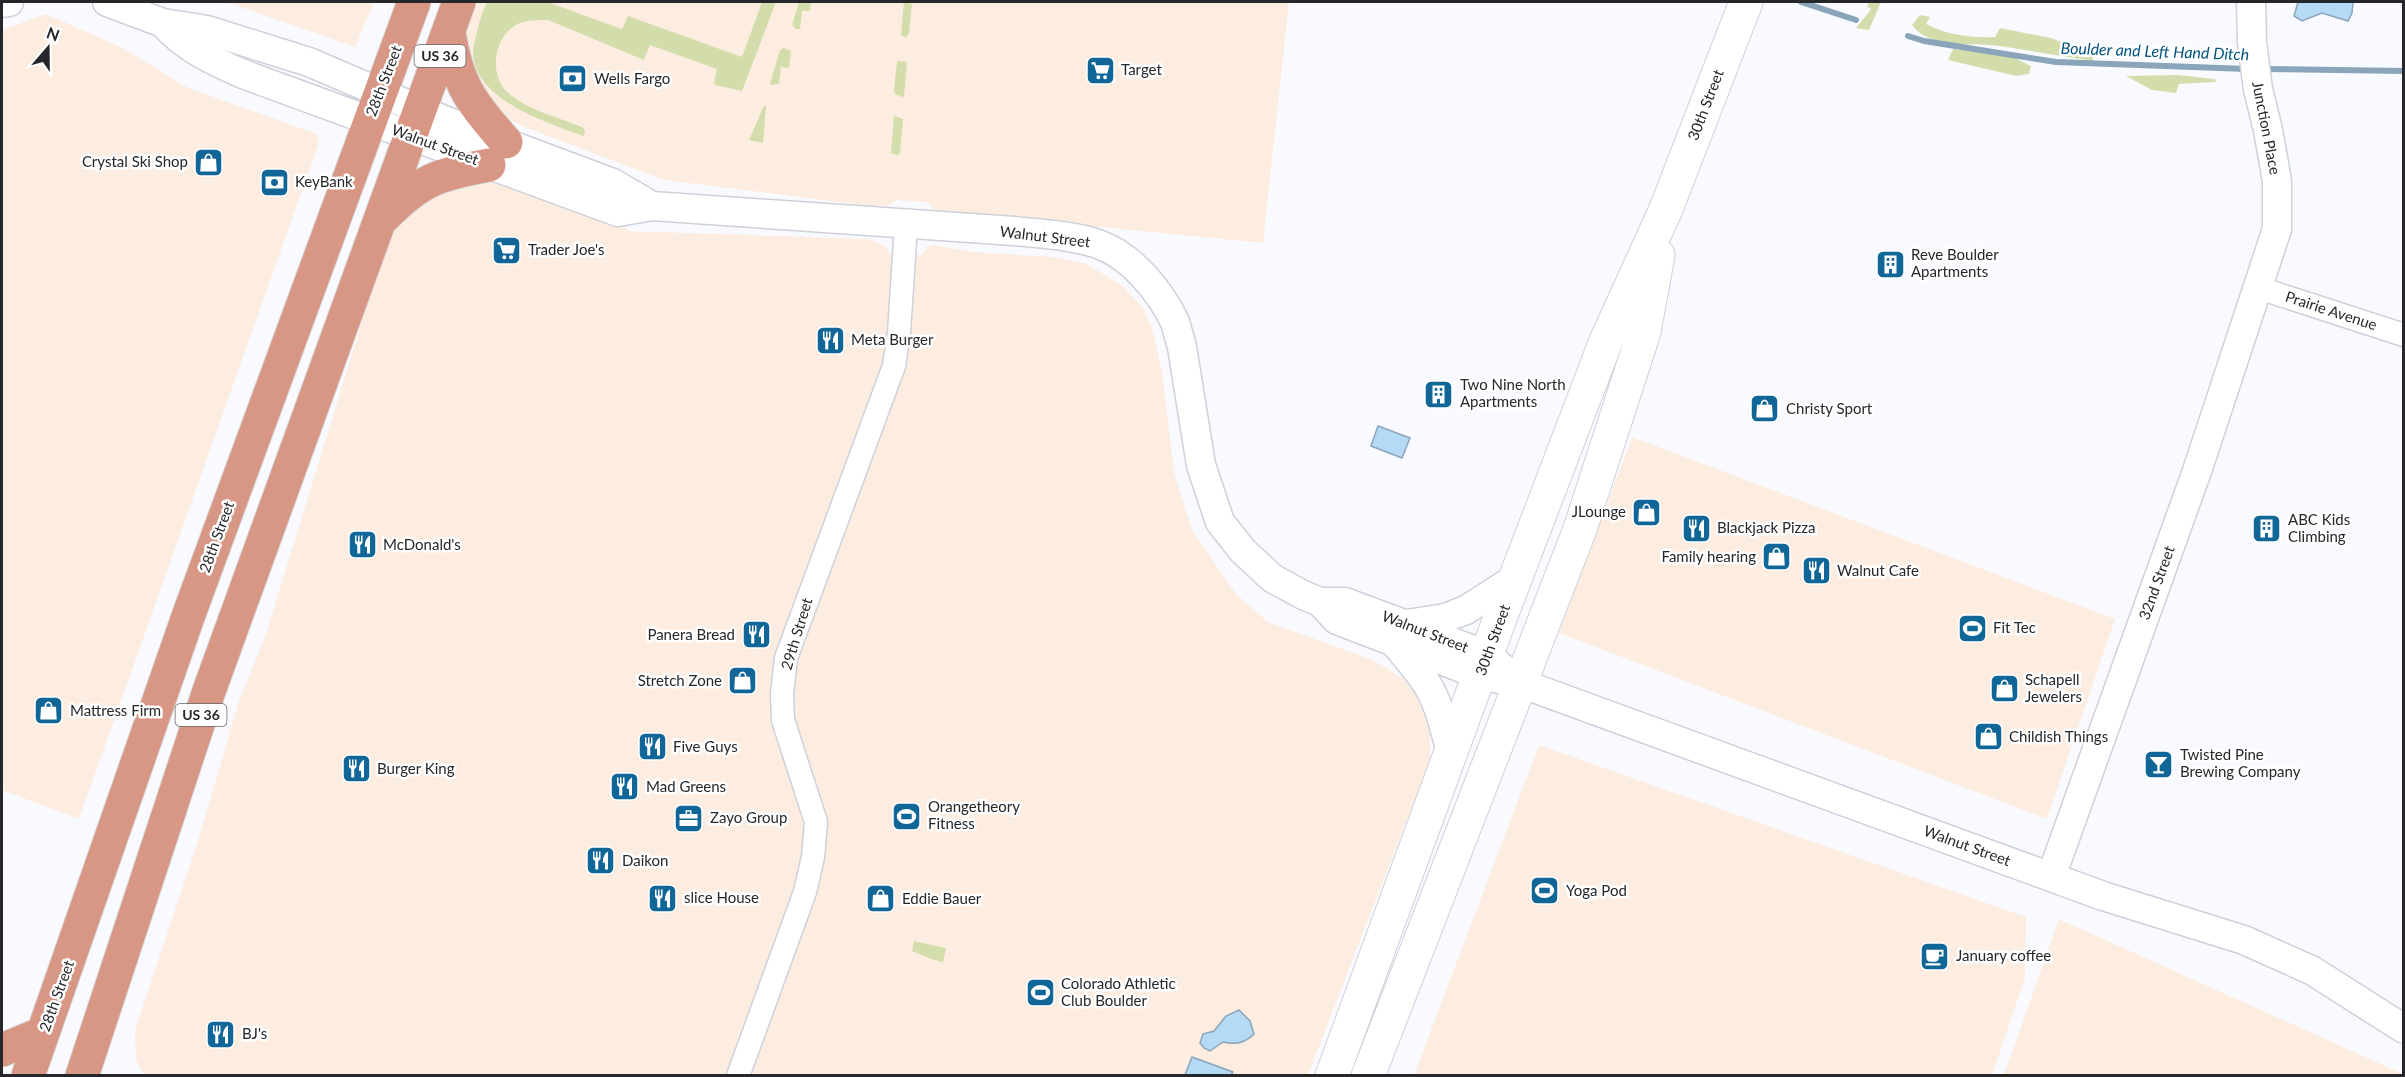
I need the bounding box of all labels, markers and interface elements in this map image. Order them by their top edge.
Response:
north arrow [18,18,78,78]
text: N [44,22,62,44]
water label: Boulder and Left Hand Ditch [2060,38,2250,63]
street label: 28th Street [361,42,405,119]
road number: US 36 [414,45,466,67]
supermarket icon: Target [1084,54,1116,86]
place label: Target [1121,60,1162,78]
bank icon: Wells Fargo [557,63,589,95]
street label: 30th Street [1683,66,1727,143]
place label: Wells Fargo [594,69,670,87]
street label: Junction Place [2249,80,2285,176]
street label: Walnut Street [389,120,482,168]
shop icon: Crystal Ski Shop [193,146,225,178]
place label: Crystal Ski Shop [82,152,188,170]
bank icon: KeyBank [258,166,290,198]
place label: KeyBank [295,172,353,190]
street label: Walnut Street [999,222,1092,251]
supermarket icon: Trader Joe's [491,234,523,266]
place label: Trader Joe's [528,240,605,258]
place label: Reve Boulder Apartments [1911,245,1999,280]
building icon: Reve Boulder Apartments [1874,248,1906,280]
street label: Prairie Avenue [2283,287,2379,333]
restaurant icon: Meta Burger [814,324,846,356]
place label: Meta Burger [851,330,934,348]
place label: Two Nine North Apartments [1460,375,1566,410]
building icon: Two Nine North Apartments [1423,378,1455,410]
shop icon: Christy Sport [1749,393,1781,425]
place label: Christy Sport [1786,399,1873,417]
shop icon: JLounge [1631,496,1663,528]
street label: 28th Street [195,498,237,575]
place label: JLounge [1572,502,1626,520]
place label: ABC Kids Climbing [2288,510,2350,545]
restaurant icon: Blackjack Pizza [1680,512,1712,544]
building icon: ABC Kids Climbing [2251,513,2283,545]
place label: Blackjack Pizza [1717,518,1816,536]
restaurant icon: McDonald's [346,529,378,561]
place label: McDonald's [383,535,461,553]
shop icon: Family hearing [1761,541,1793,573]
street label: 32nd Street [2134,543,2178,622]
place label: Family hearing [1661,547,1756,565]
restaurant icon: Walnut Cafe [1800,555,1832,587]
place label: Walnut Cafe [1837,561,1919,579]
street label: 29th Street [777,595,816,672]
street label: 30th Street [1471,601,1513,678]
street label: Walnut Street [1380,606,1472,656]
sports icon: Fit Tec [1956,612,1988,644]
place label: Fit Tec [1993,618,2036,636]
restaurant icon: Panera Bread [740,619,772,651]
place label: Panera Bread [647,625,735,643]
shop icon: Stretch Zone [727,665,759,697]
place label: Schapell Jewelers [2025,670,2082,705]
place label: Stretch Zone [638,671,722,689]
shop icon: Schapell Jewelers [1988,673,2020,705]
shop icon: Mattress Firm [33,695,65,727]
place label: Mattress Firm [70,701,161,719]
road number: US 36 [176,704,226,726]
shop icon: Childish Things [1972,721,2004,753]
place label: Childish Things [2009,727,2108,745]
restaurant icon: Five Guys [636,731,668,763]
place label: Five Guys [673,737,738,755]
place label: Twisted Pine Brewing Company [2180,745,2301,780]
bar icon: Twisted Pine Brewing Company [2143,748,2175,780]
restaurant icon: Burger King [340,753,372,785]
place label: Burger King [377,759,455,777]
restaurant icon: Mad Greens [609,771,641,803]
place label: Mad Greens [646,777,726,795]
place label: Orangetheory Fitness [928,797,1020,832]
sports icon: Orangetheory Fitness [891,800,923,832]
office icon: Zayo Group [673,802,705,834]
place label: Zayo Group [710,808,787,826]
street label: Walnut Street [1921,821,2014,869]
restaurant icon: Daikon [585,845,617,877]
place label: Daikon [622,851,668,869]
sports icon: Yoga Pod [1529,875,1561,907]
place label: Yoga Pod [1566,881,1627,899]
restaurant icon: slice House [647,882,679,914]
shop icon: Eddie Bauer [865,883,897,915]
place label: slice House [684,888,759,906]
place label: Eddie Bauer [902,889,982,907]
cafe icon: January coffee [1919,940,1951,972]
place label: January coffee [1956,946,2051,964]
street label: 28th Street [35,957,77,1034]
place label: Colorado Athletic Club Boulder [1061,974,1176,1009]
sports icon: Colorado Athletic Club Boulder [1024,977,1056,1009]
restaurant icon: BJ's [205,1018,237,1050]
place label: BJ's [242,1024,267,1042]

